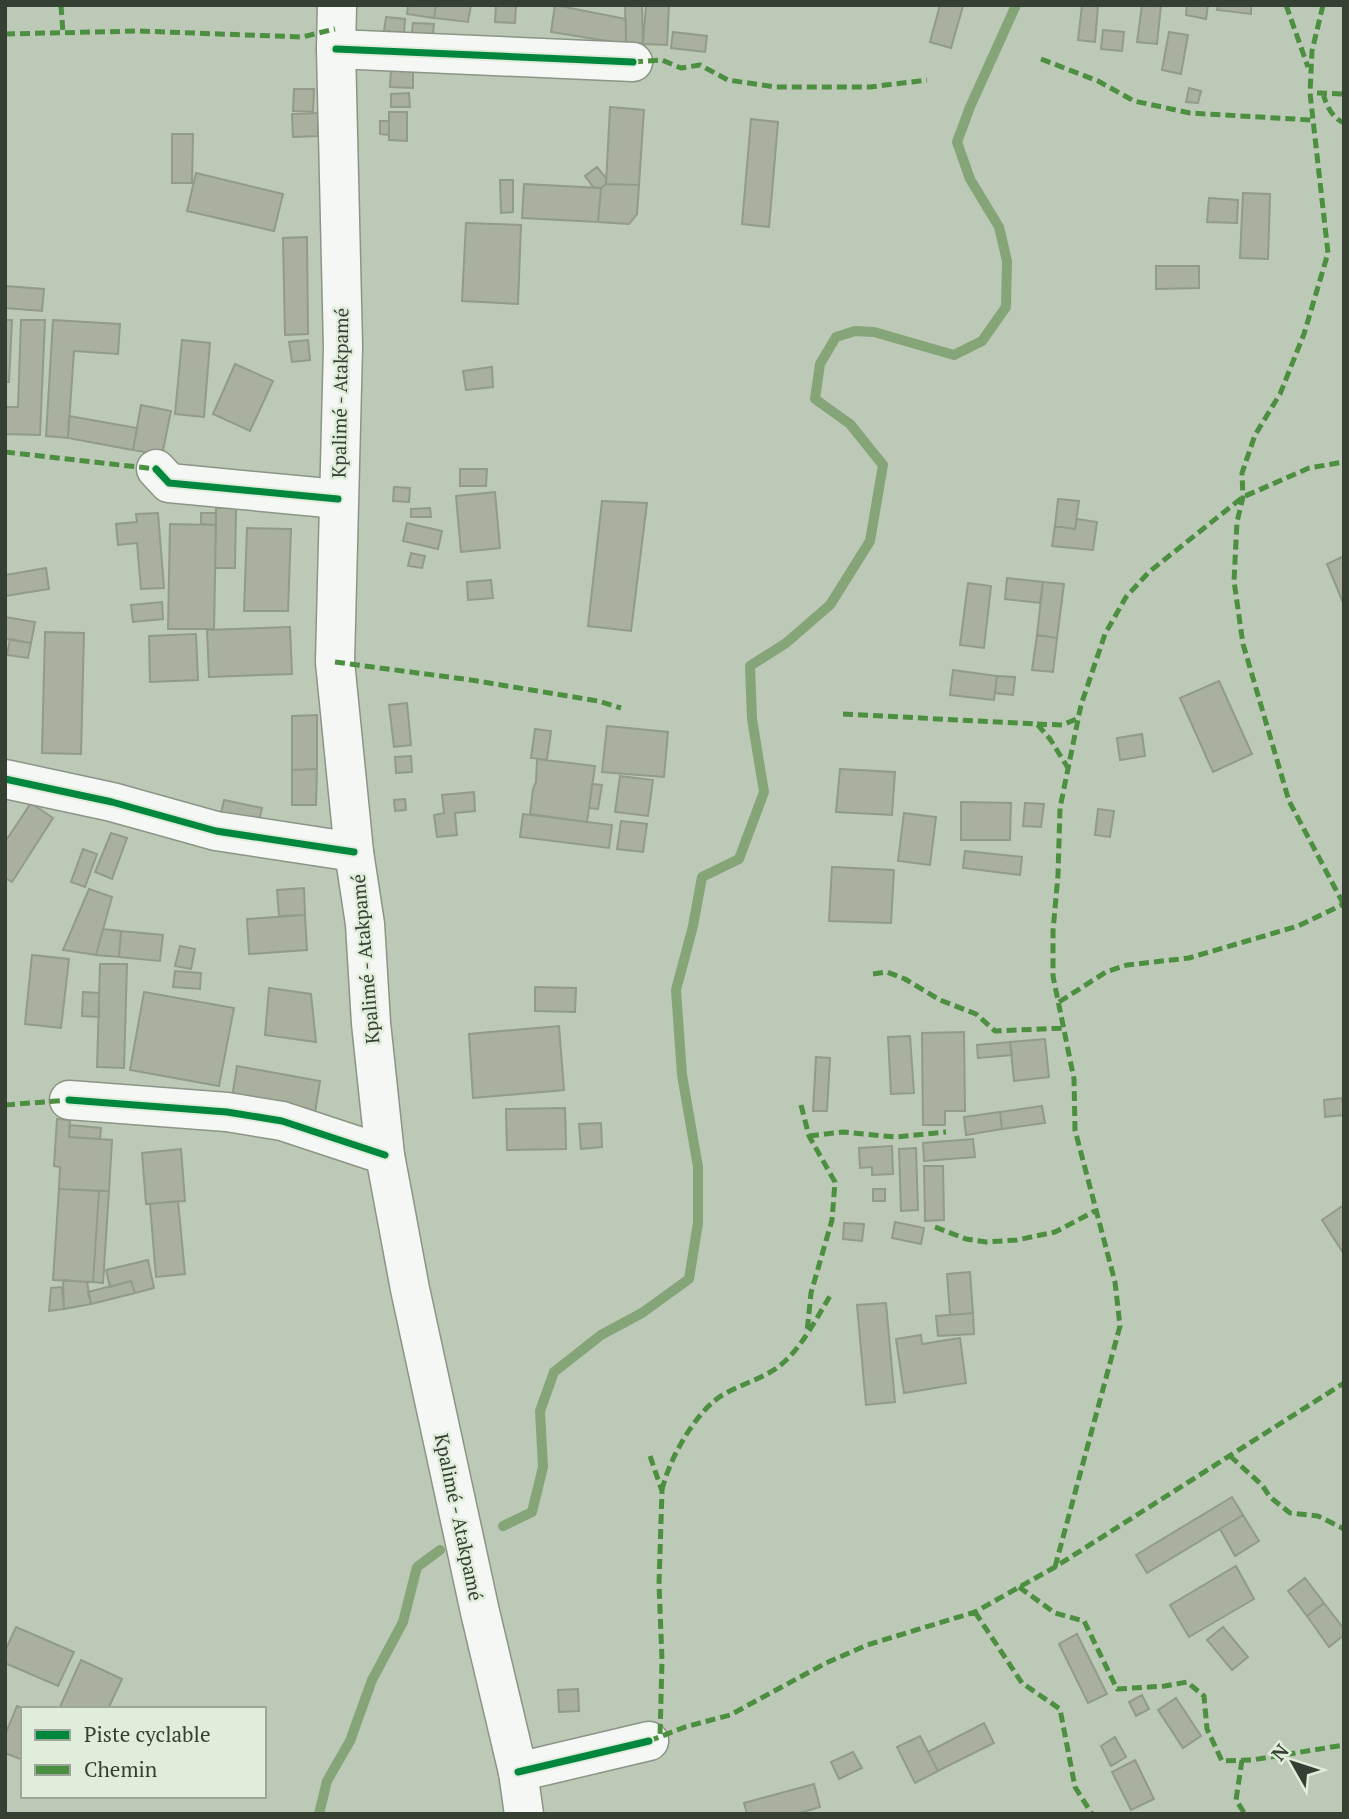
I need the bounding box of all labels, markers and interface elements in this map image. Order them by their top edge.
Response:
street label: Kpalimé - Atakpamé [326,308,353,478]
street label: Kpalimé - Atakpamé [345,873,384,1045]
street label: Kpalimé - Atakpamé [430,1431,489,1603]
legend [21,1707,266,1798]
text: Piste cyclable [84,1720,210,1748]
north arrow [1258,1728,1328,1798]
text: N [1265,1738,1294,1765]
text: Chemin [84,1755,158,1783]

